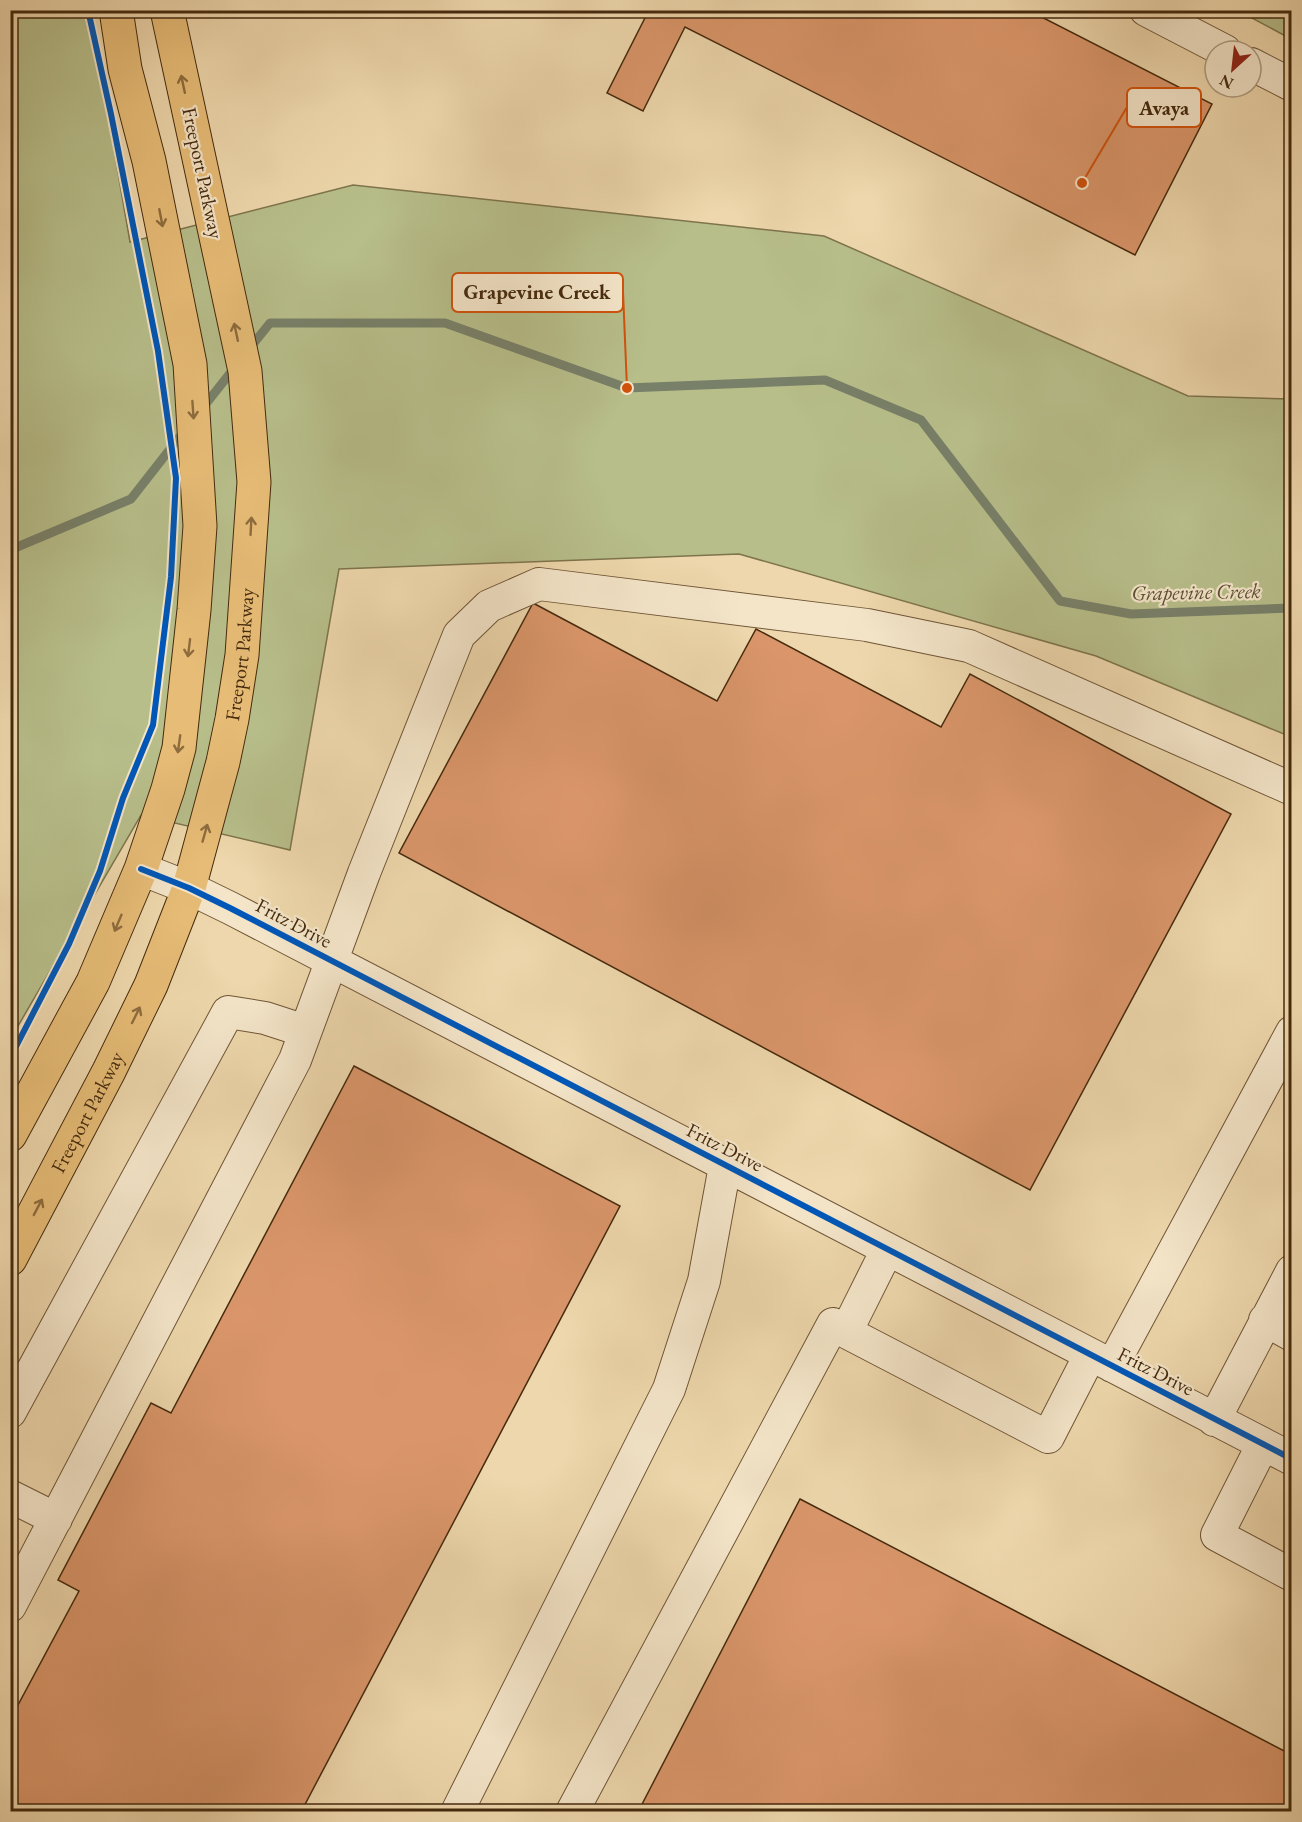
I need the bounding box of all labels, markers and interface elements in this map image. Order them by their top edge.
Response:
north arrow [1203,39,1263,99]
text: N [1216,70,1237,94]
one-way arrow [177,75,189,94]
callout: Avaya [1127,88,1201,127]
text: Avaya [1138,94,1190,121]
street label: Freeport Parkway [176,105,230,241]
one-way arrow [156,208,167,227]
callout: Grapevine Creek [452,273,623,312]
text: Grapevine Creek [463,278,611,305]
one-way arrow [230,323,241,342]
one-way arrow [187,400,198,420]
one-way arrow [246,516,257,536]
water label: Grapevine Creek [1131,577,1261,606]
street label: Freeport Parkway [219,587,260,723]
one-way arrow [184,637,195,657]
one-way arrow [173,733,184,753]
one-way arrow [200,824,211,843]
street label: Fritz Drive [252,892,337,954]
one-way arrow [112,913,123,932]
one-way arrow [131,1007,143,1025]
street label: Freeport Parkway [45,1047,130,1177]
street label: Fritz Drive [682,1117,768,1177]
one-way arrow [33,1199,44,1217]
street label: Fritz Drive [1113,1341,1199,1401]

